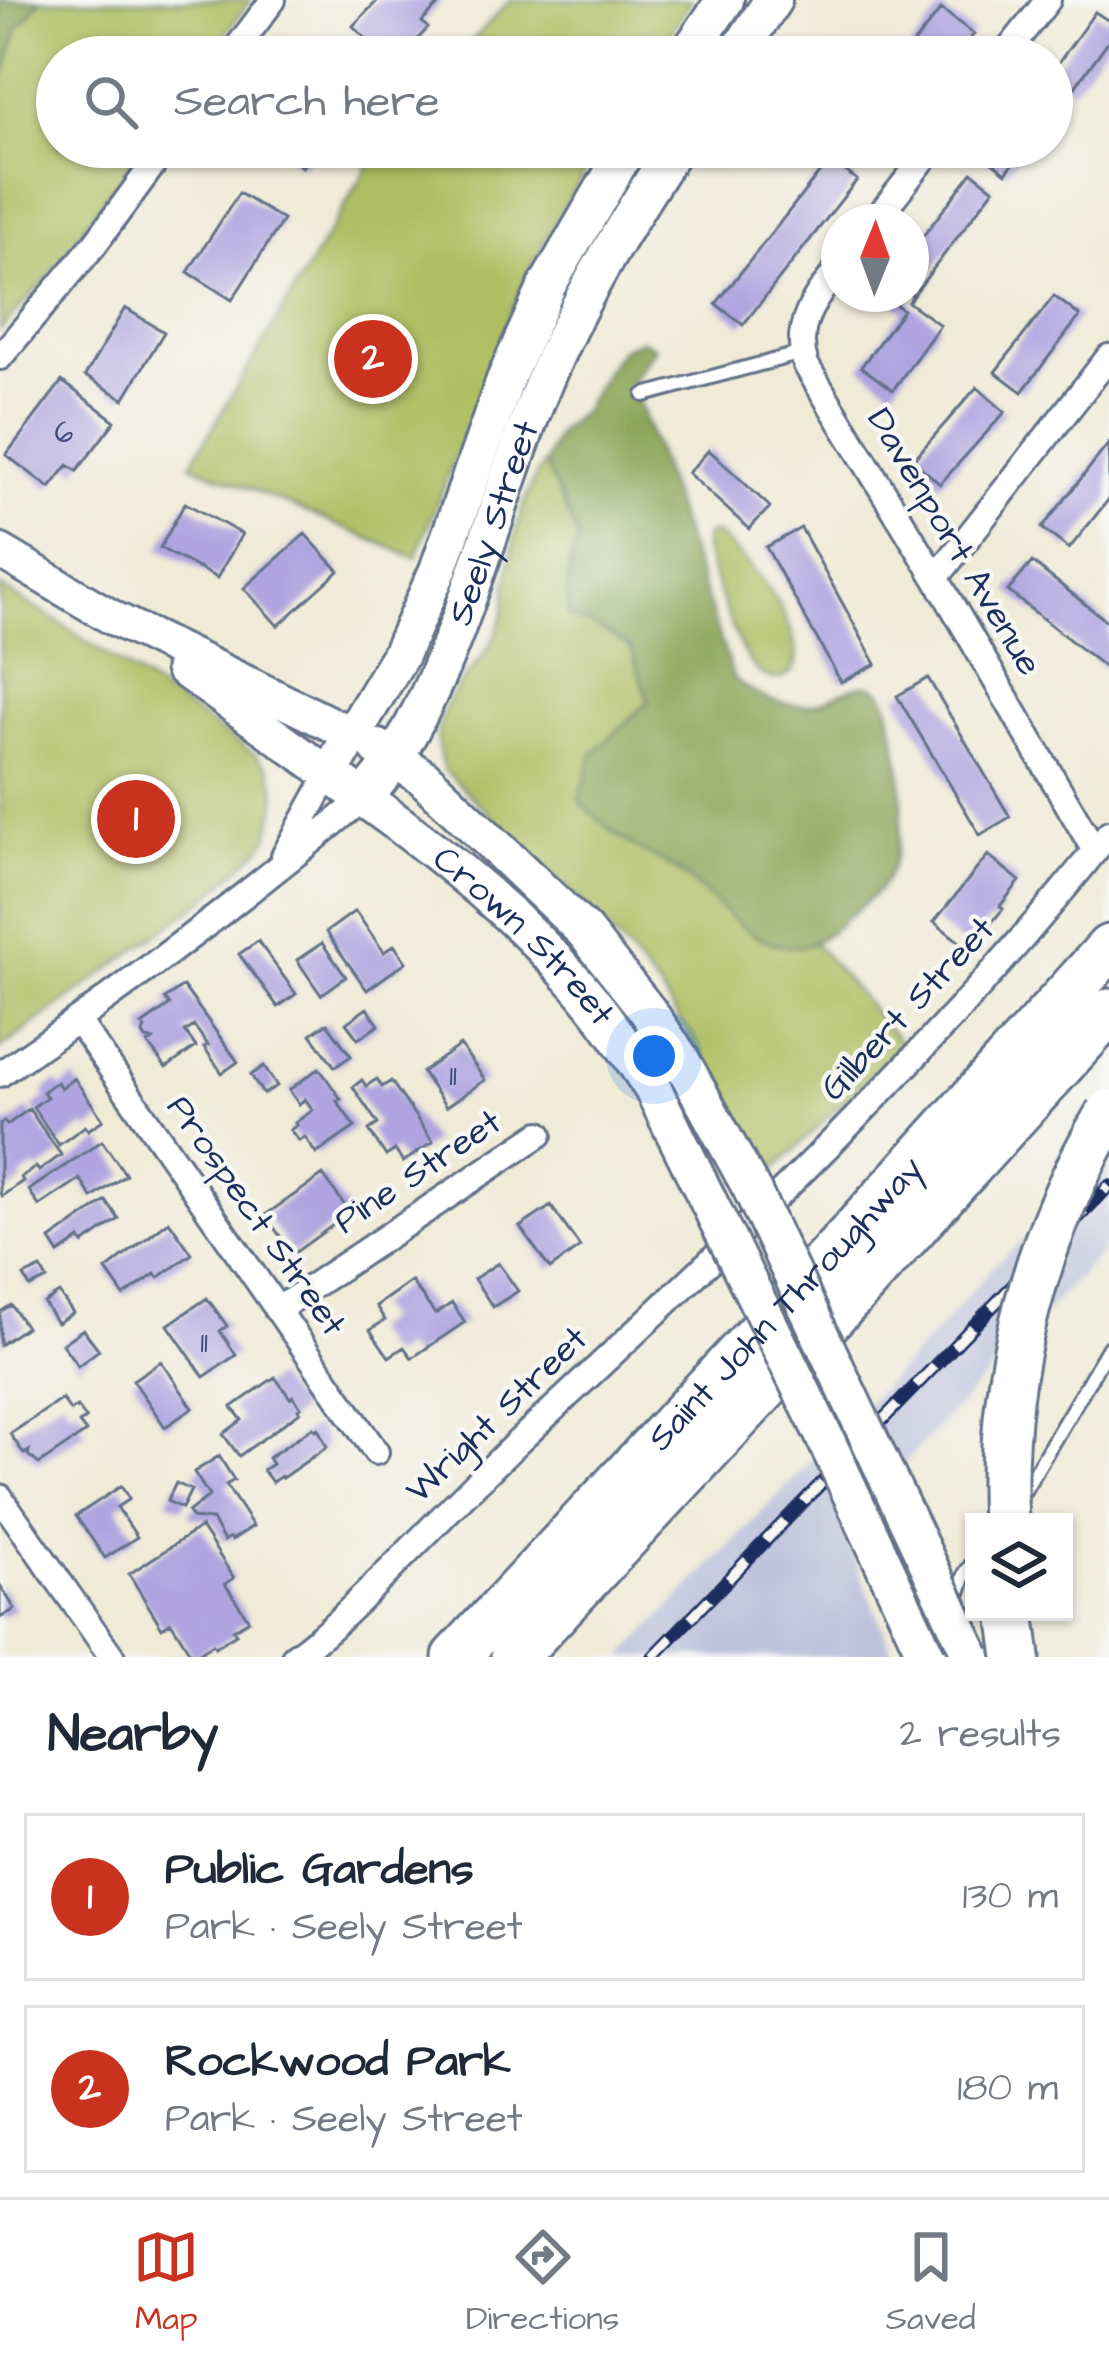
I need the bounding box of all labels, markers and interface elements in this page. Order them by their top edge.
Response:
search box [36,36,1073,168]
icon: search [78,69,144,135]
text: Search here [174,71,440,133]
north arrow [821,204,929,312]
pin: 2 [334,314,412,404]
street label: Davenport Avenue [854,399,1054,685]
house number: 6 [55,412,74,454]
street label: Seely Street [435,413,552,632]
pin: 1 [97,774,175,864]
street label: Crown Street [422,834,627,1037]
street label: Gilbert Street [809,905,1007,1113]
your location [624,1026,684,1086]
house number: 11 [449,1055,457,1097]
street label: Prospect Street [154,1085,358,1347]
street label: Pine Street [324,1097,512,1247]
street label: Saint John Throughway [635,1145,935,1462]
street label: Wright Street [395,1315,600,1516]
house number: 11 [200,1322,208,1364]
map controls [965,1513,1073,1621]
button: layers [965,1513,1073,1621]
text: Nearby [48,1700,218,1771]
text: 2 results [900,1708,1061,1762]
text: Public Gardens [165,1839,474,1901]
text: 1 [88,1870,93,1924]
text: 130 m [963,1870,1058,1924]
text: Park · Seely Street [165,1901,523,1955]
text: Rockwood Park [165,2031,511,2093]
text: 2 [79,2062,101,2116]
text: 180 m [957,2062,1058,2116]
text: Park · Seely Street [165,2093,523,2147]
tab: Map [133,2224,199,2342]
tab: Directions [466,2224,619,2342]
tab: Saved [886,2224,976,2342]

